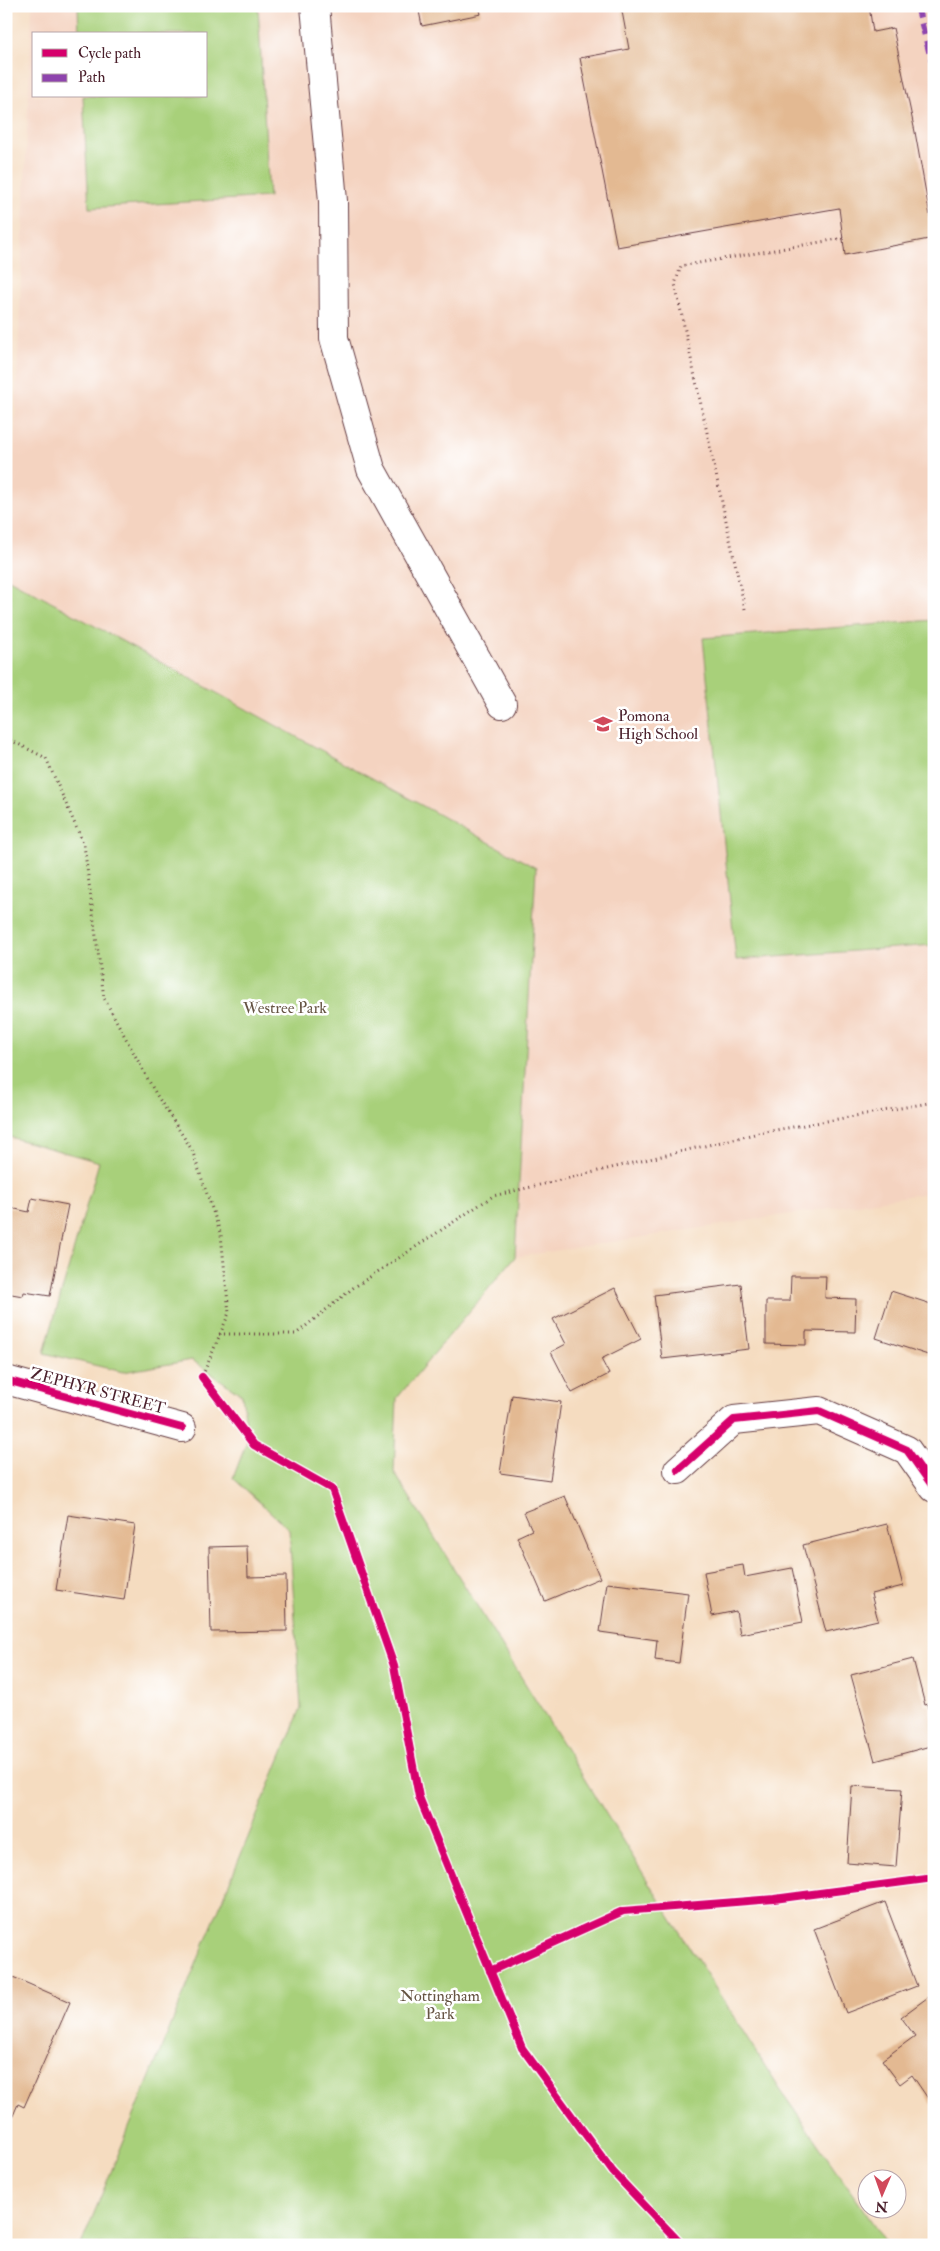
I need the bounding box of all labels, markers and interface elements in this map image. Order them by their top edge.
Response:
legend [32,32,208,98]
text: Cycle path [78,44,141,64]
text: Path [78,68,105,87]
place label: Pomona High School [618,706,698,744]
school or university icon: Pomona High School [592,713,614,735]
park label: Westree Park [242,998,327,1018]
street label: ZEPHYR STREET [28,1363,168,1419]
park label: Nottingham Park [400,1986,480,2024]
north arrow [858,2168,908,2218]
text: N [875,2198,889,2215]

